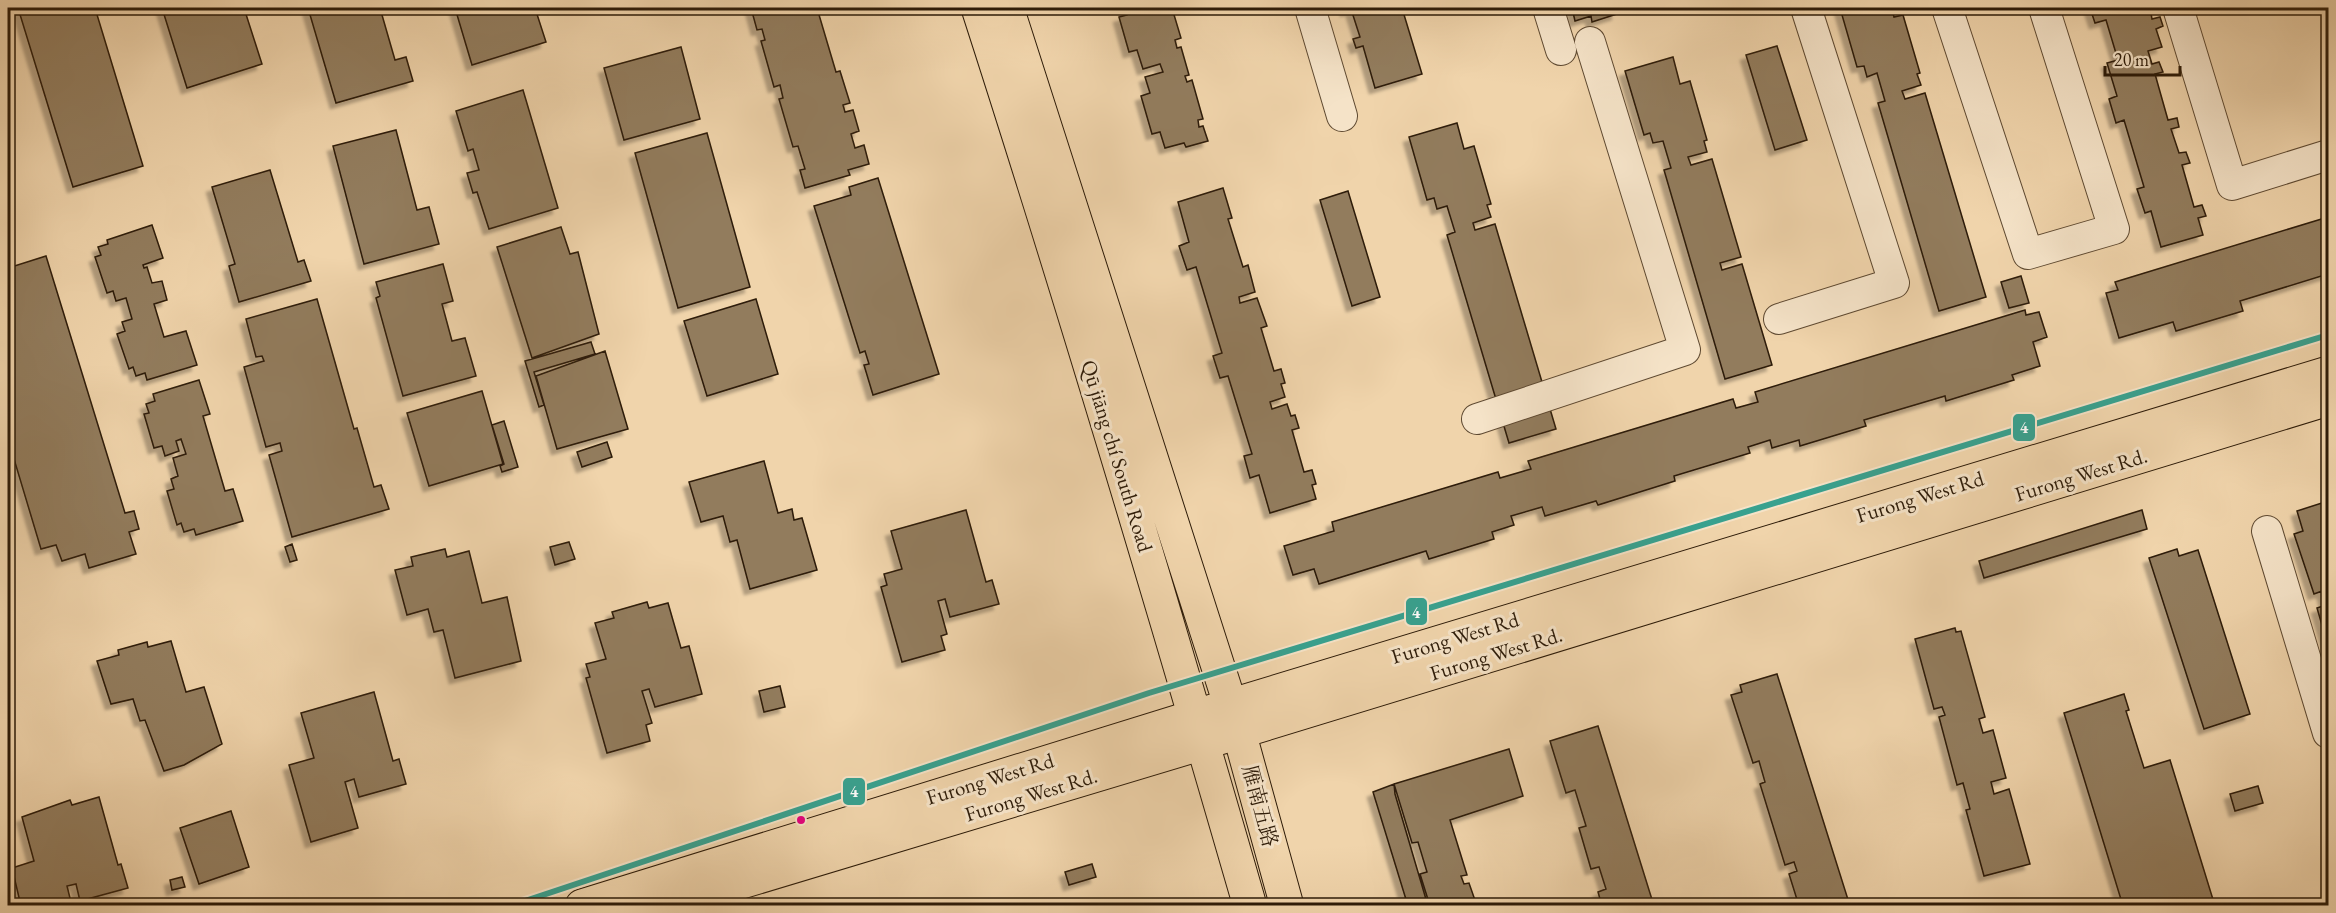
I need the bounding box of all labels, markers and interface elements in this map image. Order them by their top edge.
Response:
scale bar [2105,39,2180,77]
text: 20 m [2114,48,2149,71]
street label: Qū jiāng chí South Road [1074,357,1160,556]
line badge: 4 [2012,413,2036,442]
text: 4 [2020,417,2029,438]
street label: Furong West Rd. [2011,442,2150,507]
street label: Furong West Rd [1853,464,1987,529]
line badge: 4 [1405,597,1428,626]
text: 4 [1412,602,1421,623]
street label: Furong West Rd [1388,605,1522,670]
street label: Furong West Rd. [1426,621,1565,686]
street label: Furong West Rd [923,746,1057,811]
street label: Furong West Rd. [961,762,1100,827]
street label: 雁南五路 [1237,762,1284,850]
line badge: 4 [842,777,866,806]
text: 4 [850,781,859,802]
unlabelled marker [795,814,807,826]

